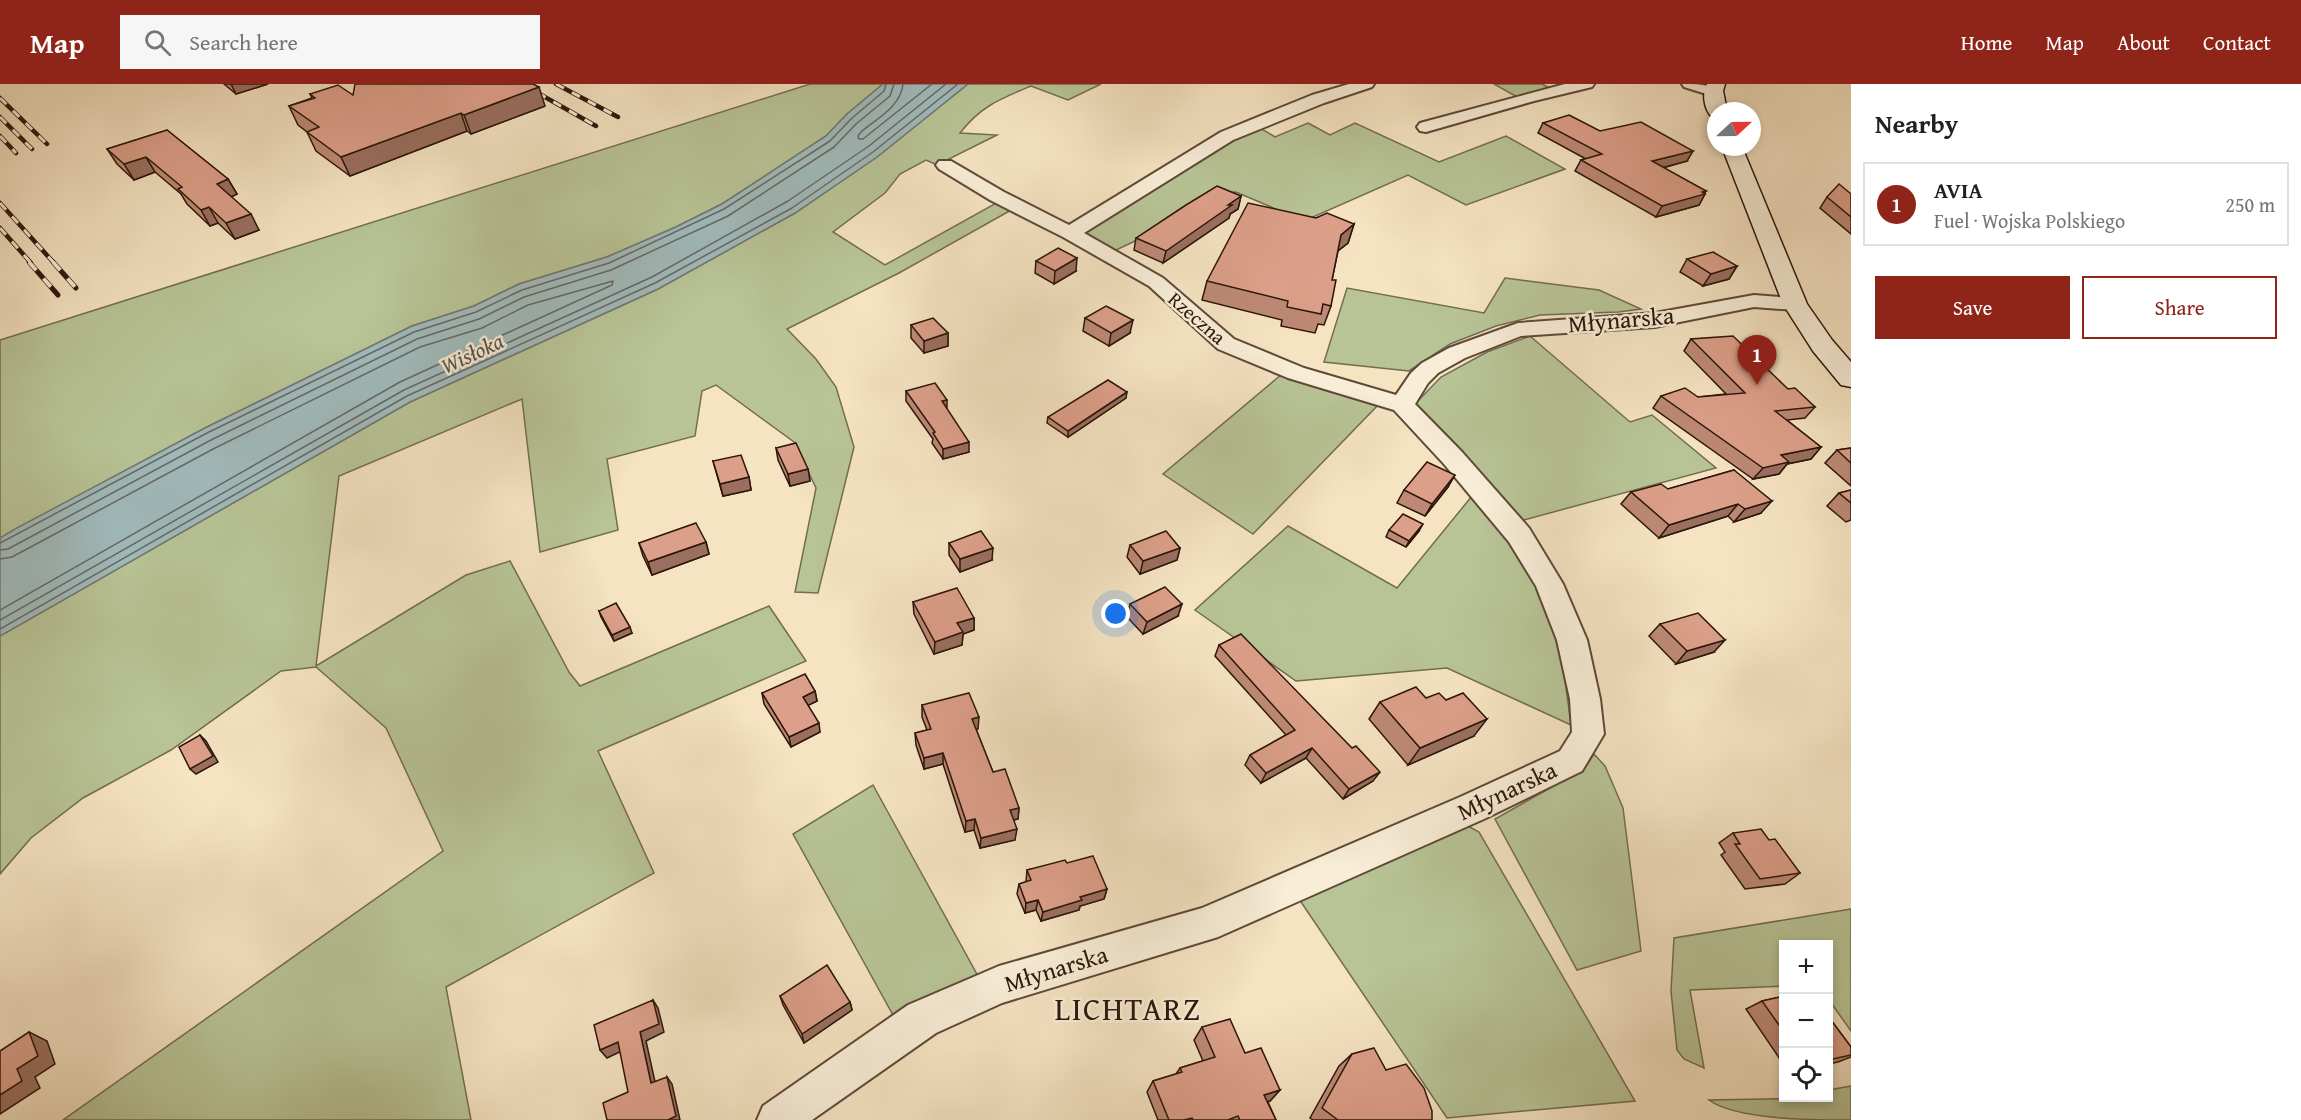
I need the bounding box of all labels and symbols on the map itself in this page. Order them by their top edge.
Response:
north arrow [1707,102,1761,156]
street label: Rzeczna [1162,284,1233,351]
street label: Młynarska [1566,297,1676,342]
water label: Wisłoka [435,325,509,381]
pin: 1 [1738,336,1776,385]
your location [1101,599,1130,628]
street label: Młynarska [1451,752,1563,829]
street label: Młynarska [1000,936,1112,1001]
district label: LICHTARZ [1055,985,1201,1032]

